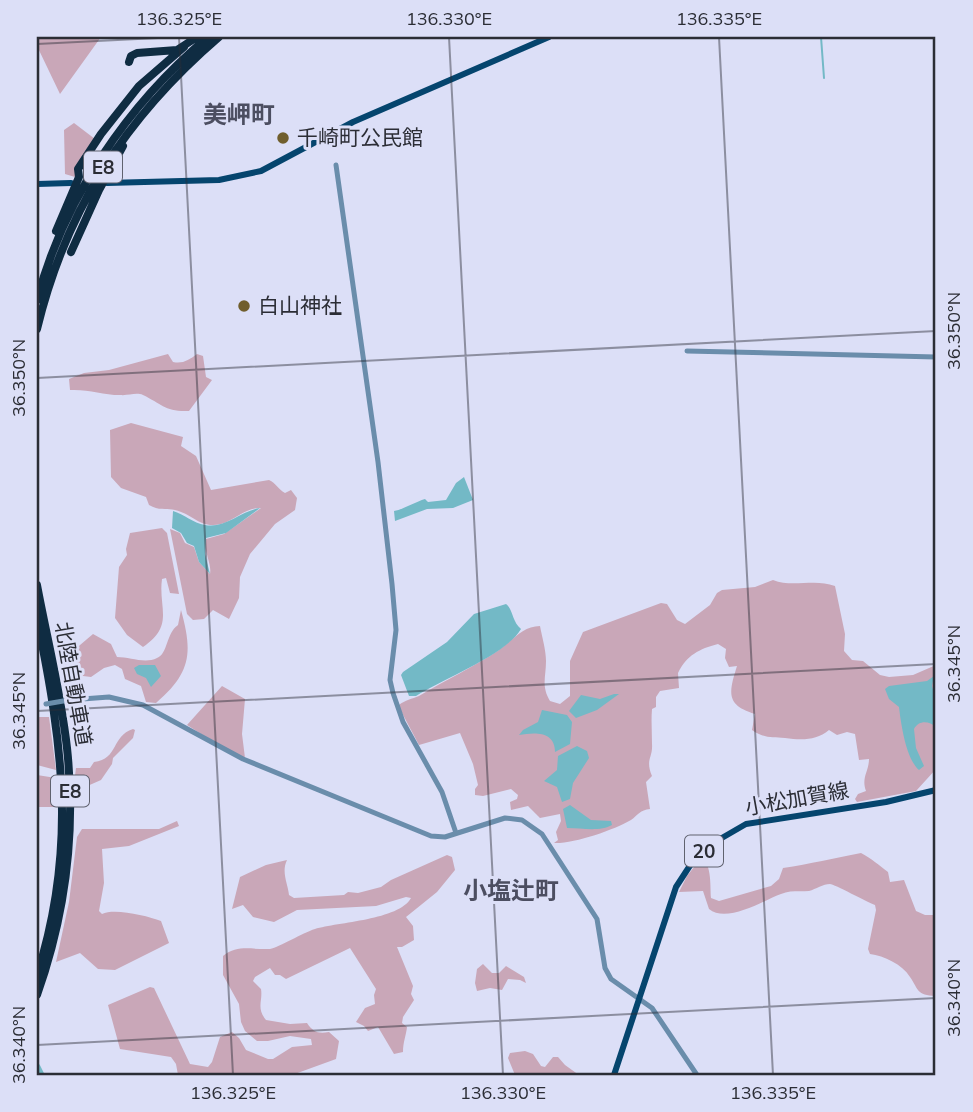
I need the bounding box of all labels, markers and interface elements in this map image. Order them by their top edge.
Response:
text: 136.325°E [136,7,222,30]
text: 136.330°E [406,7,492,30]
text: 136.335°E [676,7,762,30]
district label: 美岬町 [203,99,275,129]
place label: 千崎町公民館 [297,124,423,150]
marker: 千崎町公民館 [275,130,291,146]
road number: E8 [84,152,122,182]
place label: 白山神社 [258,292,342,318]
text: 36.350°N [942,292,965,370]
marker: 白山神社 [236,298,252,314]
text: 36.350°N [7,339,30,417]
street label: 北陸自動車道 [50,620,98,748]
text: 36.345°N [942,625,965,703]
text: 36.345°N [7,672,30,750]
road number: E8 [51,776,89,806]
street label: 小松加賀線 [743,776,851,820]
road number: 20 [685,836,723,866]
district label: 小塩辻町 [463,875,559,905]
text: 36.340°N [942,959,965,1037]
text: 36.340°N [7,1006,30,1084]
text: 136.325°E [190,1081,276,1104]
text: 136.330°E [460,1081,546,1104]
text: 136.335°E [730,1081,816,1104]

